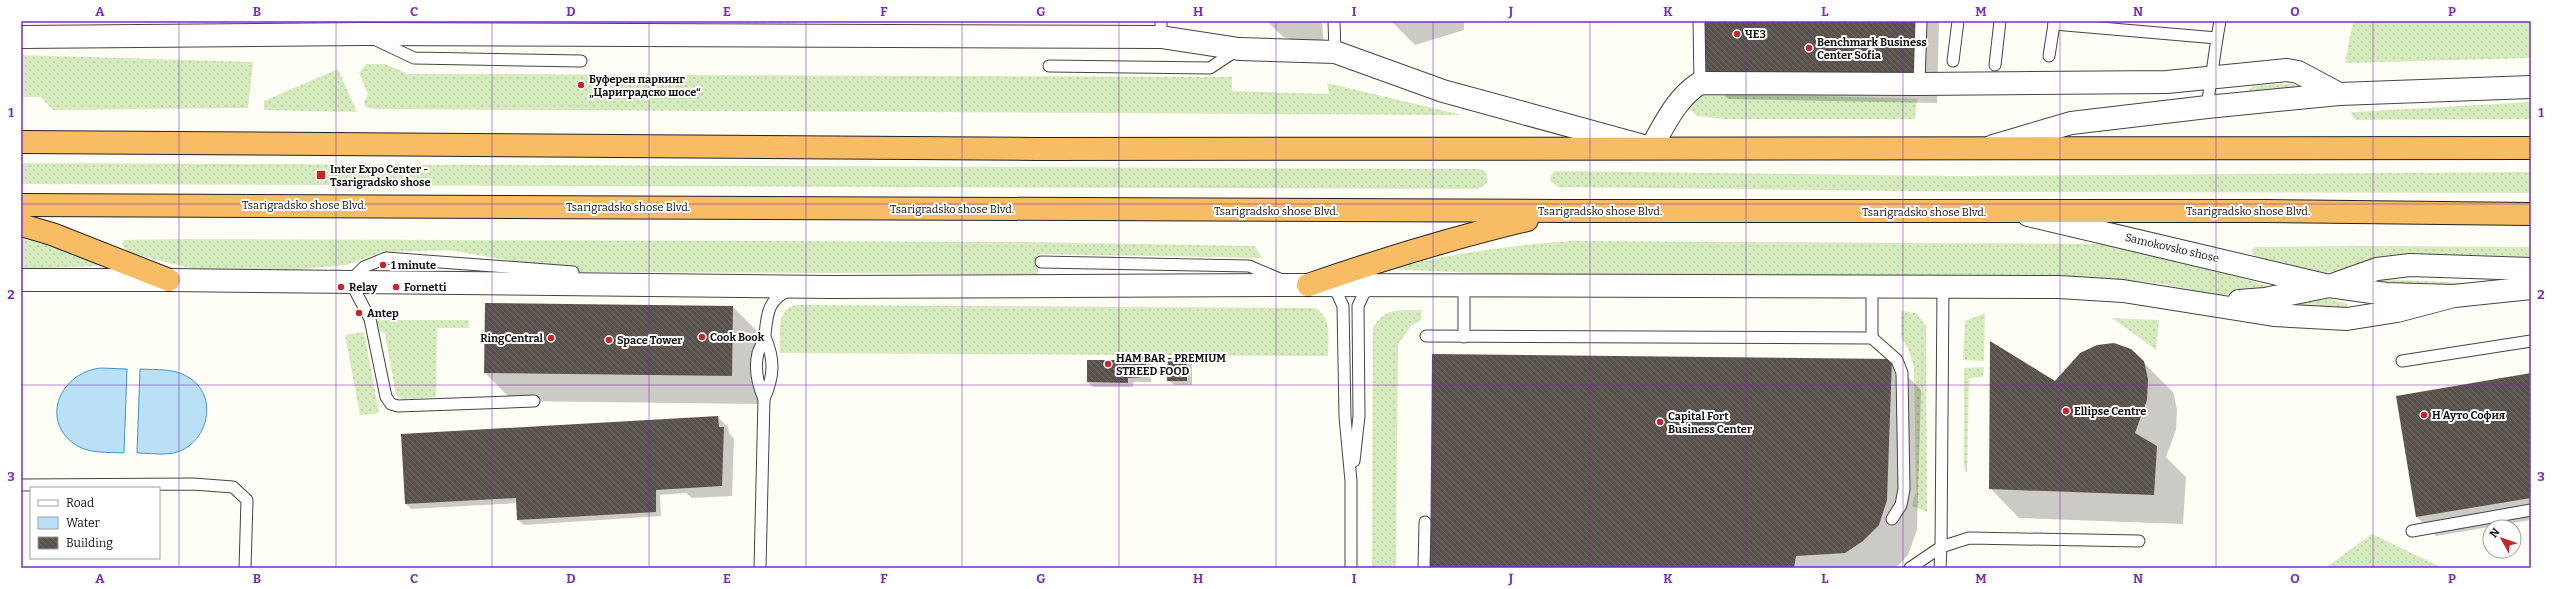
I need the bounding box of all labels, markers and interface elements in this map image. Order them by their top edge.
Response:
text: A [95,4,105,19]
text: B [253,4,261,19]
text: C [410,4,418,19]
text: D [566,4,576,19]
text: E [723,4,731,19]
text: F [880,4,888,19]
text: G [1036,4,1046,19]
text: H [1193,4,1203,19]
text: I [1352,4,1357,19]
text: J [1508,4,1514,19]
text: K [1663,4,1673,19]
text: L [1821,4,1829,19]
text: M [1975,4,1987,19]
text: N [2133,4,2143,19]
text: O [2290,4,2300,19]
text: P [2448,4,2456,19]
place label: ЧЕЗ [1745,28,1766,41]
marker: ЧЕЗ [1732,29,1742,39]
place label: Benchmark Business Center Sofia [1817,36,1927,62]
marker: Benchmark Business Center Sofia [1804,43,1814,53]
place label: Буферен паркинг „Цариградско шосе“ [589,73,701,99]
marker: Буферен паркинг „Цариградско шосе“ [576,80,586,90]
text: 1 [8,105,14,120]
text: 1 [2538,105,2544,120]
place label: Inter Expo Center - Tsarigradsko shose [330,163,431,189]
marker: Inter Expo Center - Tsarigradsko shose [315,169,327,181]
street label: Tsarigradsko shose Blvd. [242,199,366,212]
street label: Tsarigradsko shose Blvd. [566,201,690,214]
street label: Tsarigradsko shose Blvd. [890,203,1014,216]
street label: Tsarigradsko shose Blvd. [1214,205,1338,218]
street label: Tsarigradsko shose Blvd. [1538,205,1662,218]
street label: Tsarigradsko shose Blvd. [2186,205,2310,218]
street label: Tsarigradsko shose Blvd. [1862,206,1986,219]
street label: Samokovsko shose [2124,231,2220,265]
place label: 1 minute [391,259,436,272]
marker: 1 minute [378,260,388,270]
place label: Relay [349,281,378,294]
place label: Fornetti [404,281,447,294]
marker: Relay [336,282,346,292]
marker: Fornetti [391,282,401,292]
text: 2 [7,287,15,302]
text: 2 [2537,287,2545,302]
place label: Antep [367,307,399,320]
marker: Antep [354,308,364,318]
place label: Cook Book [710,331,765,344]
place label: RingCentral [480,332,544,345]
marker: Cook Book [697,332,707,342]
marker: RingCentral [546,333,556,343]
place label: Space Tower [617,334,683,347]
marker: Space Tower [604,335,614,345]
place label: HAM BAR - PREMIUM STREED FOOD [1116,352,1226,378]
marker: HAM BAR - PREMIUM STREED FOOD [1103,359,1113,369]
place label: Ellipse Centre [2074,405,2146,418]
marker: Ellipse Centre [2061,406,2071,416]
place label: Н Ауто София [2432,409,2506,422]
place label: Capital Fort Business Center [1668,410,1753,436]
marker: Н Ауто София [2419,410,2429,420]
marker: Capital Fort Business Center [1655,417,1665,427]
text: 3 [7,469,15,484]
text: 3 [2537,469,2545,484]
legend [30,487,160,559]
text: Road [66,496,94,510]
text: Water [66,516,101,530]
north arrow [2482,519,2522,559]
text: N [2487,525,2503,540]
text: Building [66,536,113,550]
text: A [95,571,105,586]
text: B [253,571,261,586]
text: C [410,571,418,586]
text: D [566,571,576,586]
text: E [723,571,731,586]
text: F [880,571,888,586]
text: G [1036,571,1046,586]
text: H [1193,571,1203,586]
text: I [1352,571,1357,586]
text: J [1508,571,1514,586]
text: K [1663,571,1673,586]
text: L [1821,571,1829,586]
text: M [1975,571,1987,586]
text: N [2133,571,2143,586]
text: O [2290,571,2300,586]
text: P [2448,571,2456,586]

